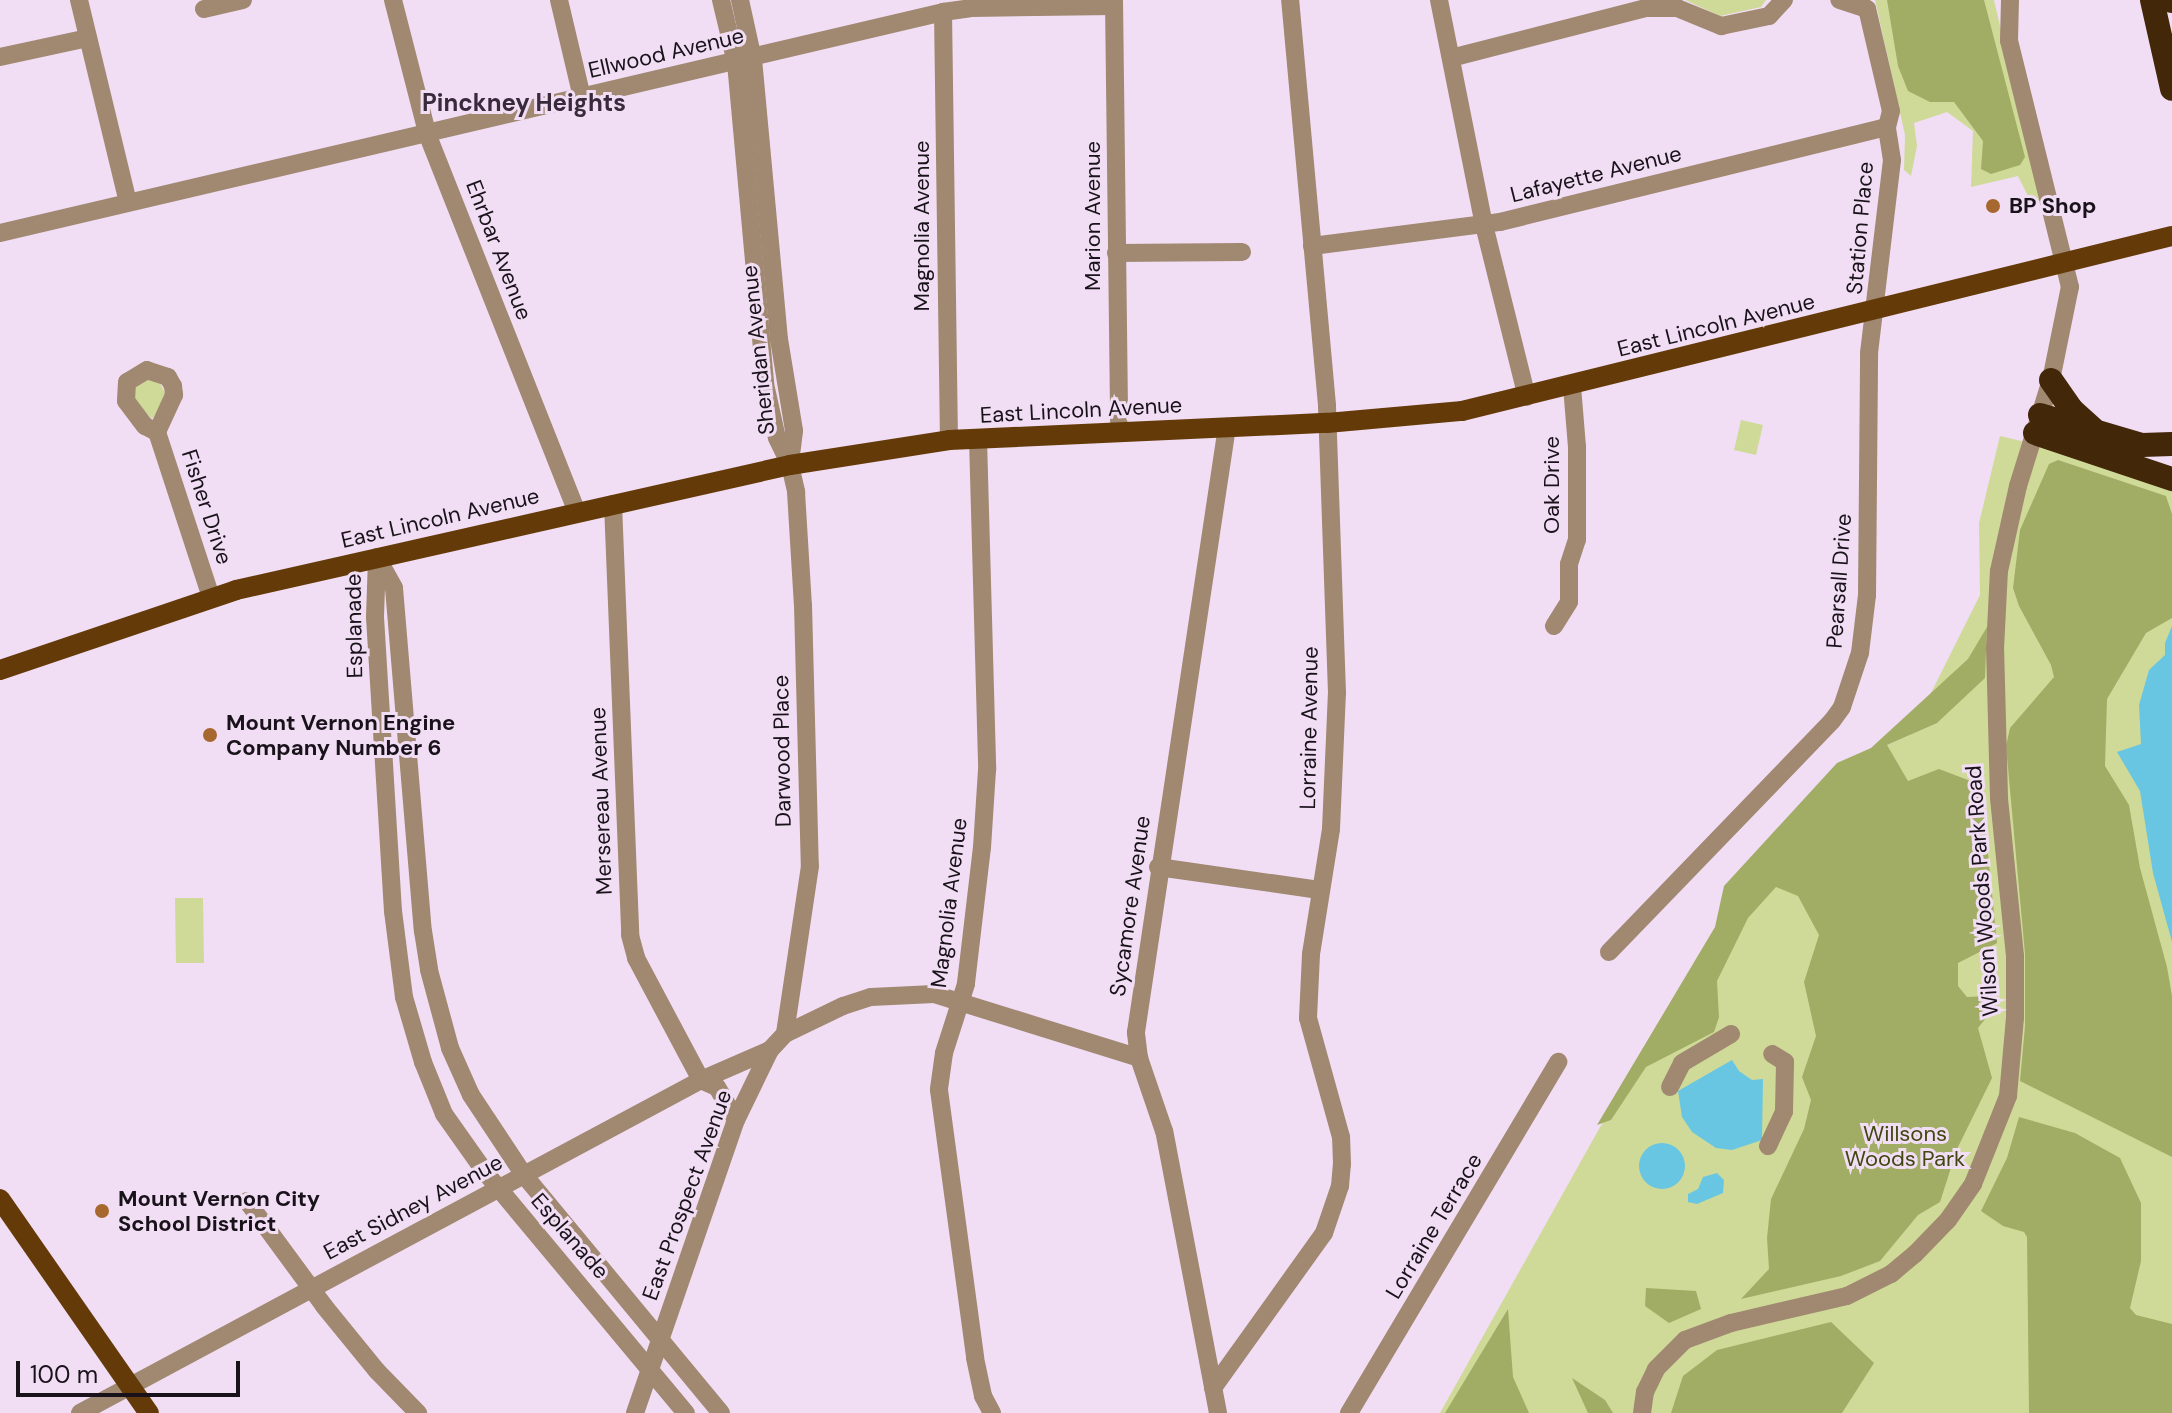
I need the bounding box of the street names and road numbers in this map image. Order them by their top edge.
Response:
street label: Ellwood Avenue [586,22,746,84]
street label: Magnolia Avenue [909,140,935,312]
street label: Lafayette Avenue [1508,140,1684,208]
street label: Marion Avenue [1080,141,1106,291]
street label: Station Place [1841,161,1879,295]
street label: Ehrbar Avenue [460,176,538,324]
street label: Sheridan Avenue [736,264,780,436]
street label: East Lincoln Avenue [1614,288,1818,362]
street label: East Lincoln Avenue [979,392,1183,428]
street label: Oak Drive [1539,436,1565,534]
street label: Fisher Drive [176,446,238,568]
street label: East Lincoln Avenue [338,482,542,554]
street label: Pearsall Drive [1821,512,1857,650]
street label: Esplanade [340,573,368,679]
street label: Lorraine Avenue [1294,646,1324,810]
street label: Darwood Place [767,675,797,827]
street label: Mersereau Avenue [585,707,617,895]
street label: Wilson Woods Park Road [1960,765,2004,1017]
street label: Sycamore Avenue [1104,814,1156,998]
street label: Magnolia Avenue [925,816,973,990]
street label: East Prospect Avenue [637,1086,737,1304]
street label: East Sidney Avenue [319,1149,507,1265]
street label: Lorraine Terrace [1380,1149,1488,1303]
street label: Esplanade [526,1188,614,1284]

